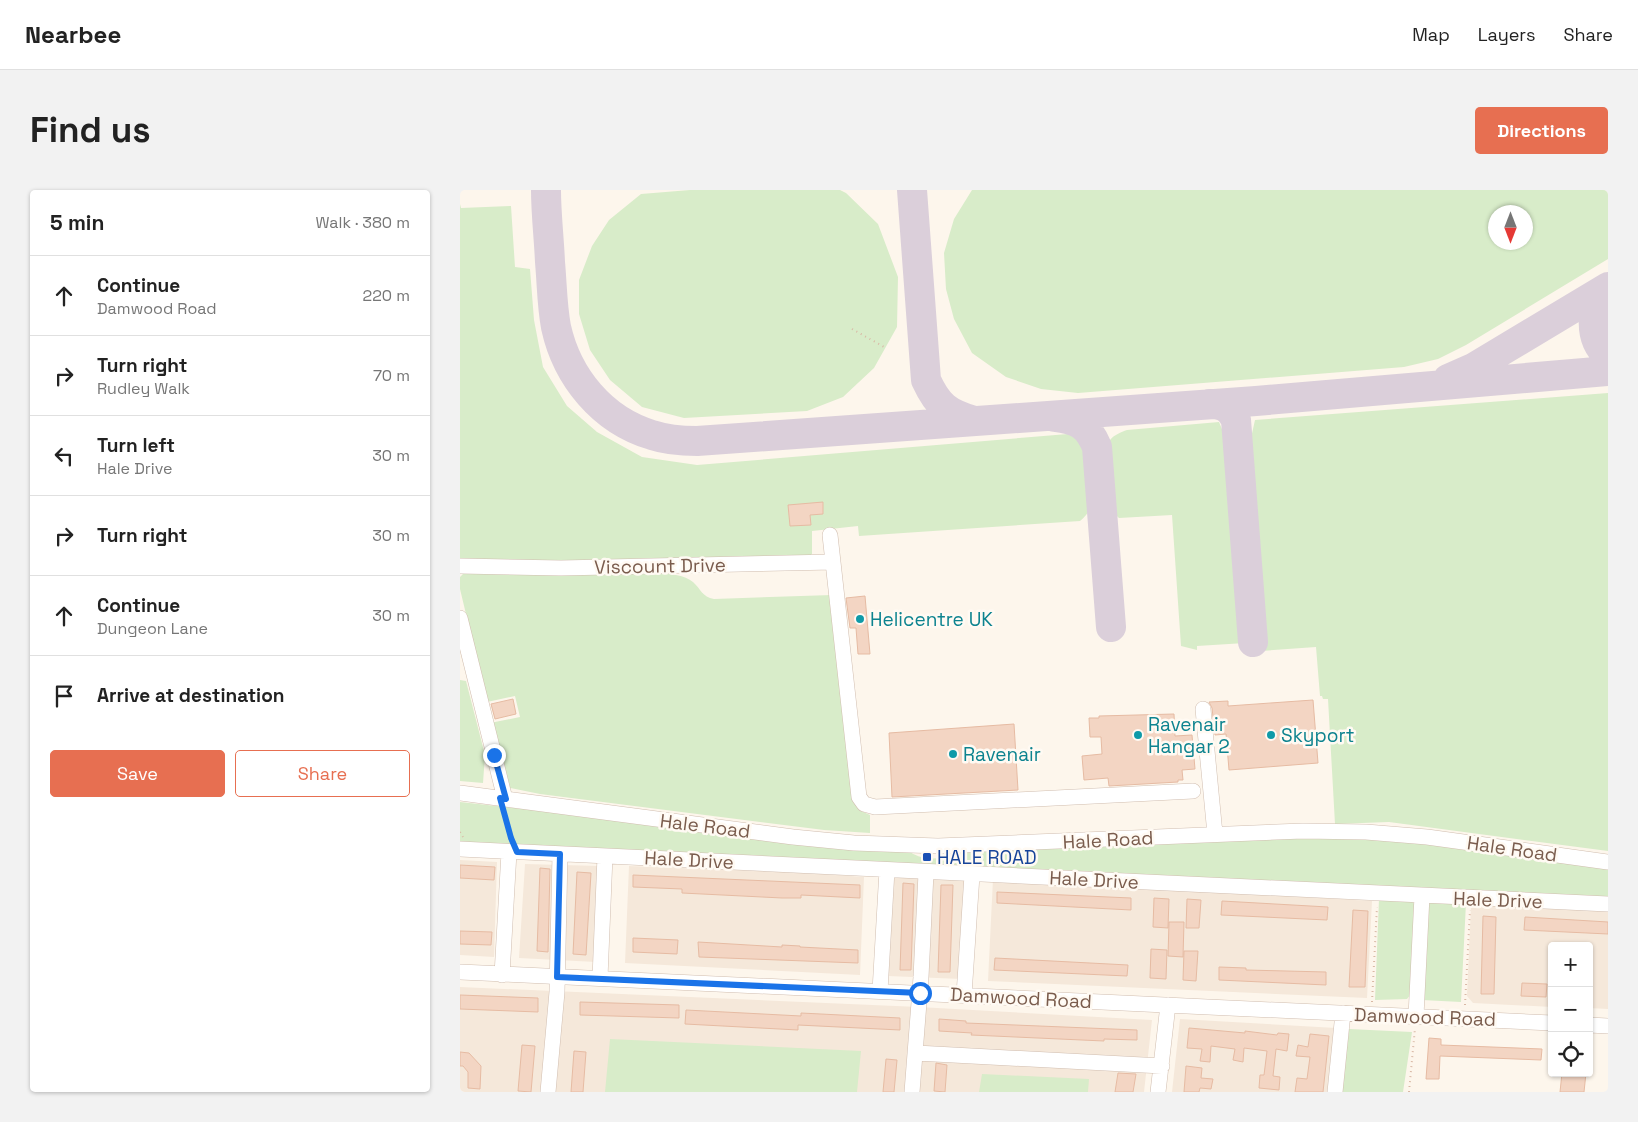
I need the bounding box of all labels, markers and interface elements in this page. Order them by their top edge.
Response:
text: Nearbee [25,19,121,50]
text: Map [1412,23,1450,46]
text: Layers [1478,23,1535,46]
text: Share [1563,23,1613,46]
button: Directions [1475,107,1608,154]
text: Find us [30,108,151,152]
north arrow [1488,205,1533,250]
text: 5 min [50,209,104,236]
text: Walk · 380 m [315,212,410,233]
text: Continue [97,273,180,298]
icon: ahead [50,282,78,310]
text: 220 m [363,285,410,306]
text: Damwood Road [97,298,217,319]
text: Turn right [97,353,187,378]
icon: right [50,362,78,390]
text: 70 m [373,365,410,386]
text: Rudley Walk [97,378,190,399]
text: Turn left [97,433,175,458]
icon: left [50,442,78,470]
text: 30 m [372,445,410,466]
text: Hale Drive [97,458,173,479]
icon: right [50,522,78,550]
text: Turn right [97,523,187,548]
text: 30 m [372,525,410,546]
street label: Viscount Drive [594,552,726,580]
text: Continue [97,593,180,618]
icon: ahead [50,602,78,630]
text: 30 m [372,605,410,626]
place label: Helicentre UK [870,607,993,632]
marker: Helicentre UK [854,613,866,625]
text: Dungeon Lane [97,618,208,639]
icon: arrive [50,682,78,710]
text: Arrive at destination [97,683,285,708]
place label: Ravenair Hangar 2 [1148,712,1230,759]
place label: Skyport [1281,723,1354,748]
marker: Ravenair Hangar 2 [1132,729,1144,741]
marker: Skyport [1265,729,1277,741]
place label: Ravenair [963,742,1041,767]
route end [483,744,506,767]
marker: Ravenair [947,748,959,760]
button: Save [50,750,225,797]
button: Share [235,750,410,797]
street label: Hale Road [658,808,752,844]
street label: Hale Road [1062,825,1154,855]
street label: Hale Road [1465,830,1559,868]
street label: Hale Drive [644,845,734,875]
place label: HALE ROAD [937,845,1036,870]
marker: HALE ROAD [921,851,933,863]
street label: Hale Drive [1049,865,1139,895]
street label: Hale Drive [1453,886,1543,914]
map controls [1548,942,1593,1077]
button: + [1548,942,1593,987]
route start [909,982,932,1005]
street label: Damwood Road [949,982,1093,1014]
button: − [1548,987,1593,1032]
street label: Damwood Road [1354,1002,1496,1032]
button: locate [1548,1032,1593,1077]

